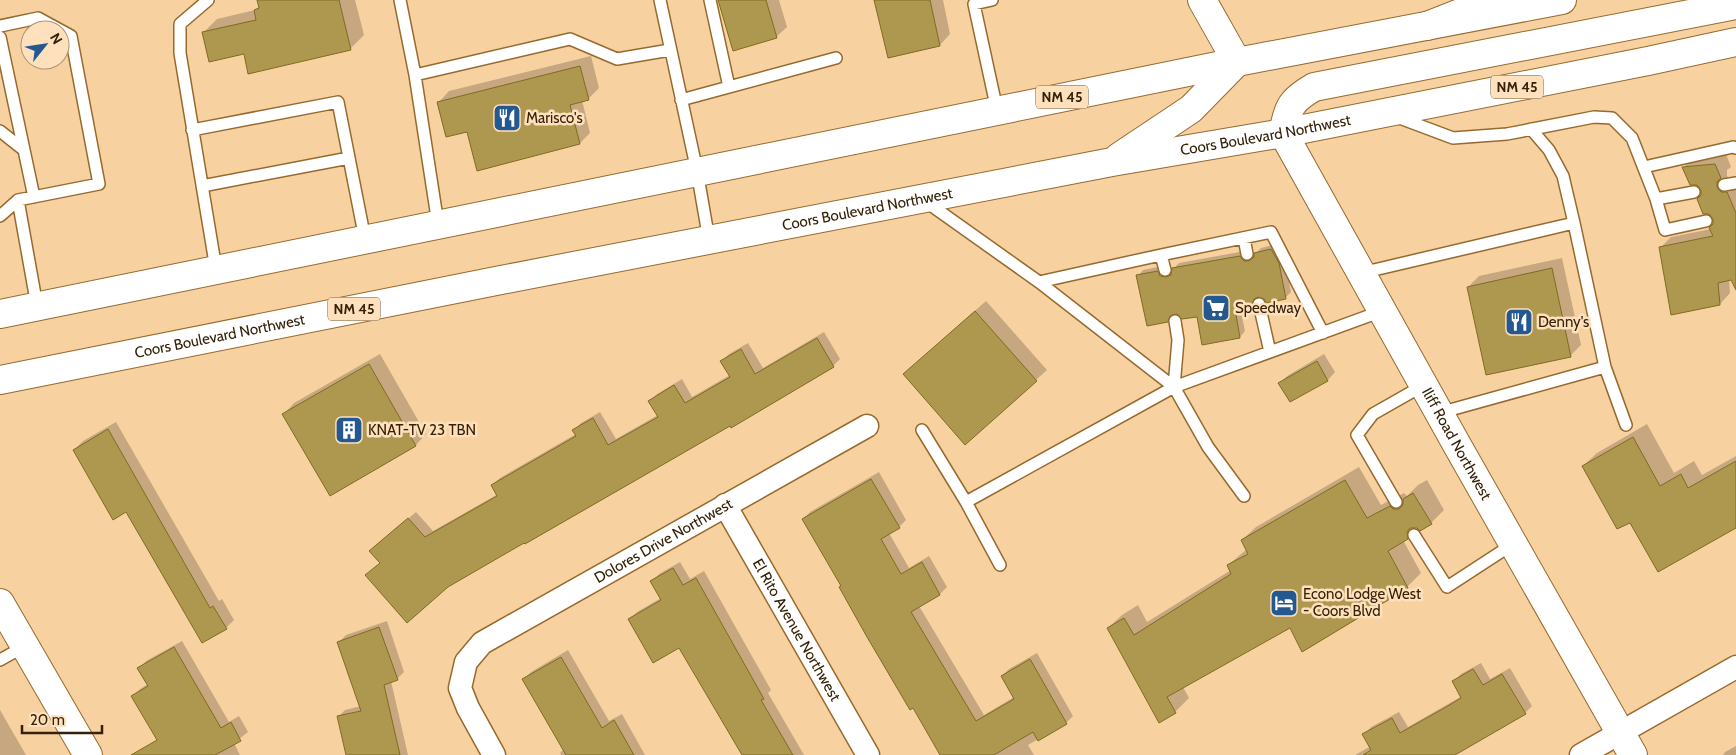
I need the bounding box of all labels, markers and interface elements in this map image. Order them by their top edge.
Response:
north arrow [20,20,70,70]
text: N [46,30,67,47]
road number: NM 45 [1491,75,1543,98]
road number: NM 45 [1036,85,1088,108]
restaurant icon: Marisco's [492,103,522,133]
place label: Marisco's [526,109,583,127]
street label: Coors Boulevard Northwest [1179,111,1352,159]
street label: Coors Boulevard Northwest [781,184,954,234]
supermarket icon: Speedway [1201,293,1231,323]
road number: NM 45 [328,298,380,320]
place label: Speedway [1235,299,1301,317]
restaurant icon: Denny's [1504,307,1534,337]
street label: Coors Boulevard Northwest [133,310,306,362]
place label: Denny's [1538,313,1589,331]
street label: Iliff Road Northwest [1418,385,1495,503]
building icon: KNAT-TV 23 TBN [334,415,364,445]
place label: KNAT-TV 23 TBN [368,421,476,439]
street label: Dolores Drive Northwest [591,495,736,587]
street label: El Rito Avenue Northwest [749,556,844,704]
place label: Econo Lodge West - Coors Blvd [1303,585,1421,620]
hotel icon: Econo Lodge West - Coors Blvd [1269,588,1299,618]
scale bar [22,702,102,734]
text: 20 m [30,711,65,729]

